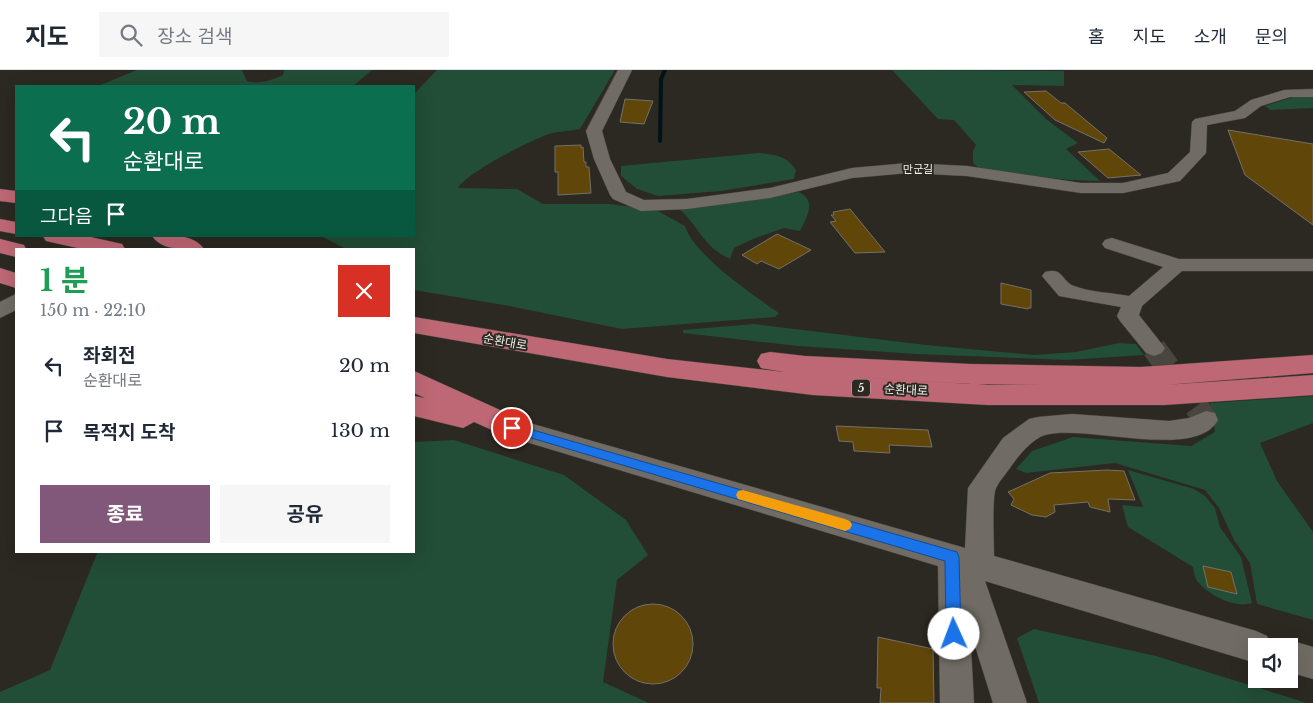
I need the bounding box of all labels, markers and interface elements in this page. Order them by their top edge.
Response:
search box [99,12,449,57]
icon: search [117,21,145,49]
text: 지도 [25,22,69,51]
text: 장소 검색 [157,25,233,48]
text: 홈 [1088,26,1105,48]
text: 지도 [1133,26,1166,48]
text: 소개 [1194,26,1227,48]
text: 문의 [1255,26,1288,48]
text: 20 m [123,100,220,143]
icon: left [40,105,105,170]
text: 순환대로 [123,148,204,175]
street label: 만군길 [903,162,933,176]
icon: arrive [102,200,130,228]
text: 그다음 [40,205,92,228]
text: 1 분 [40,262,89,299]
button: close [338,265,390,317]
text: 150 m · 22:10 [40,300,146,320]
street label: 순환대로 [482,330,528,353]
text: 좌회전 [83,344,135,367]
icon: left [40,352,68,380]
text: 20 m [339,354,390,377]
text: 순환대로 [83,370,142,390]
road number: 5 [852,380,870,396]
street label: 순환대로 [884,381,928,398]
pin [491,407,533,449]
icon: arrive [498,414,526,442]
icon: arrive [40,417,68,445]
text: 130 m [330,419,390,442]
text: 목적지 도착 [83,421,175,444]
button: 종료 [40,485,210,543]
button: 공유 [220,485,390,543]
position arrow [927,607,979,659]
map controls [1248,638,1298,688]
button: sound [1248,638,1298,688]

